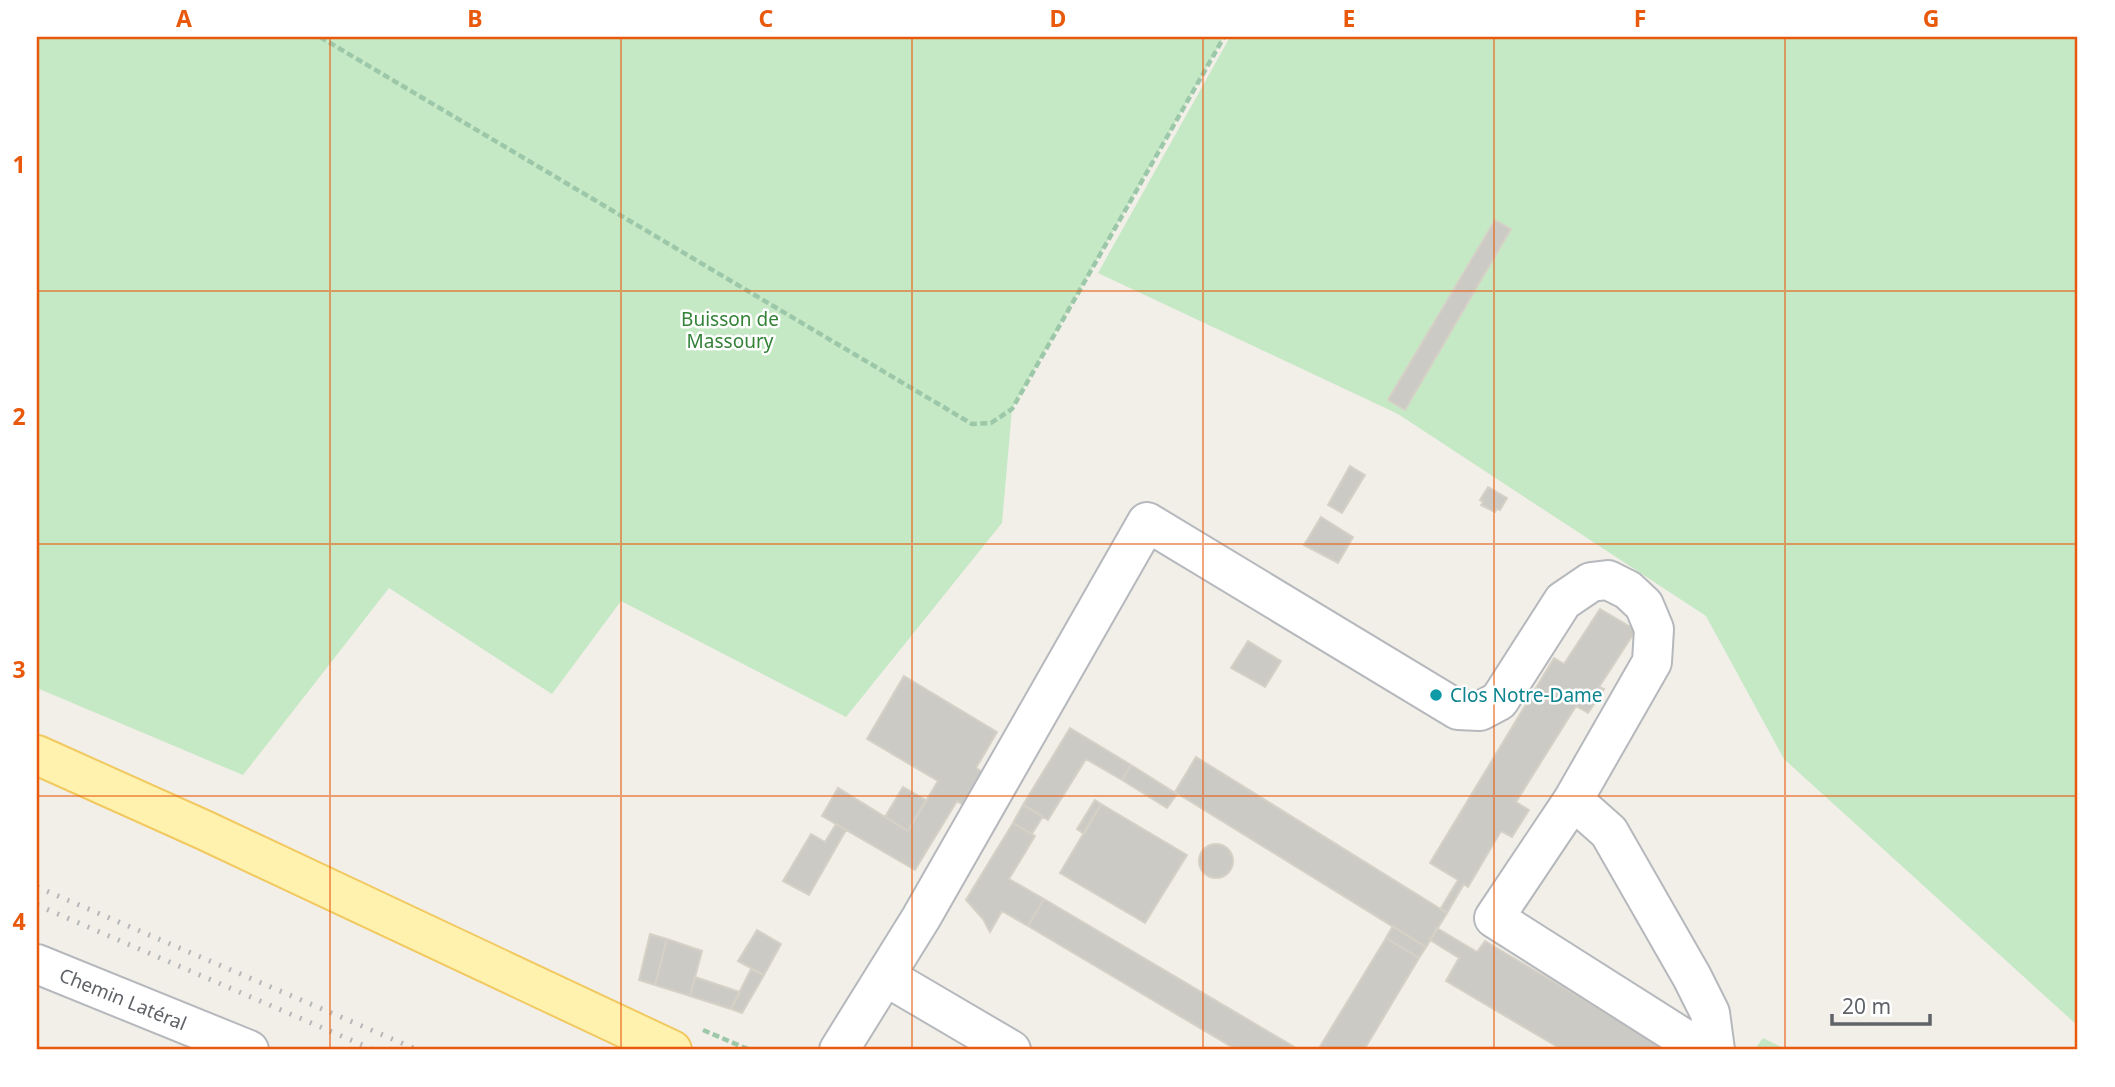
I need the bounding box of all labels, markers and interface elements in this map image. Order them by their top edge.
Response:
text: A [176,2,192,34]
text: B [467,2,483,34]
text: C [759,2,774,34]
text: D [1050,2,1066,34]
text: E [1343,2,1355,34]
text: F [1634,2,1646,34]
text: G [1923,2,1939,34]
text: 1 [12,148,26,180]
park label: Buisson de Massoury [681,306,779,354]
text: 2 [12,400,26,432]
text: 3 [12,653,26,685]
place label: Clos Notre-Dame [1450,682,1603,708]
marker: Clos Notre-Dame [1428,687,1444,703]
text: 4 [12,905,26,937]
street label: Chemin Latéral [56,962,190,1036]
scale bar [1832,982,1930,1026]
text: 20 m [1842,992,1891,1020]

